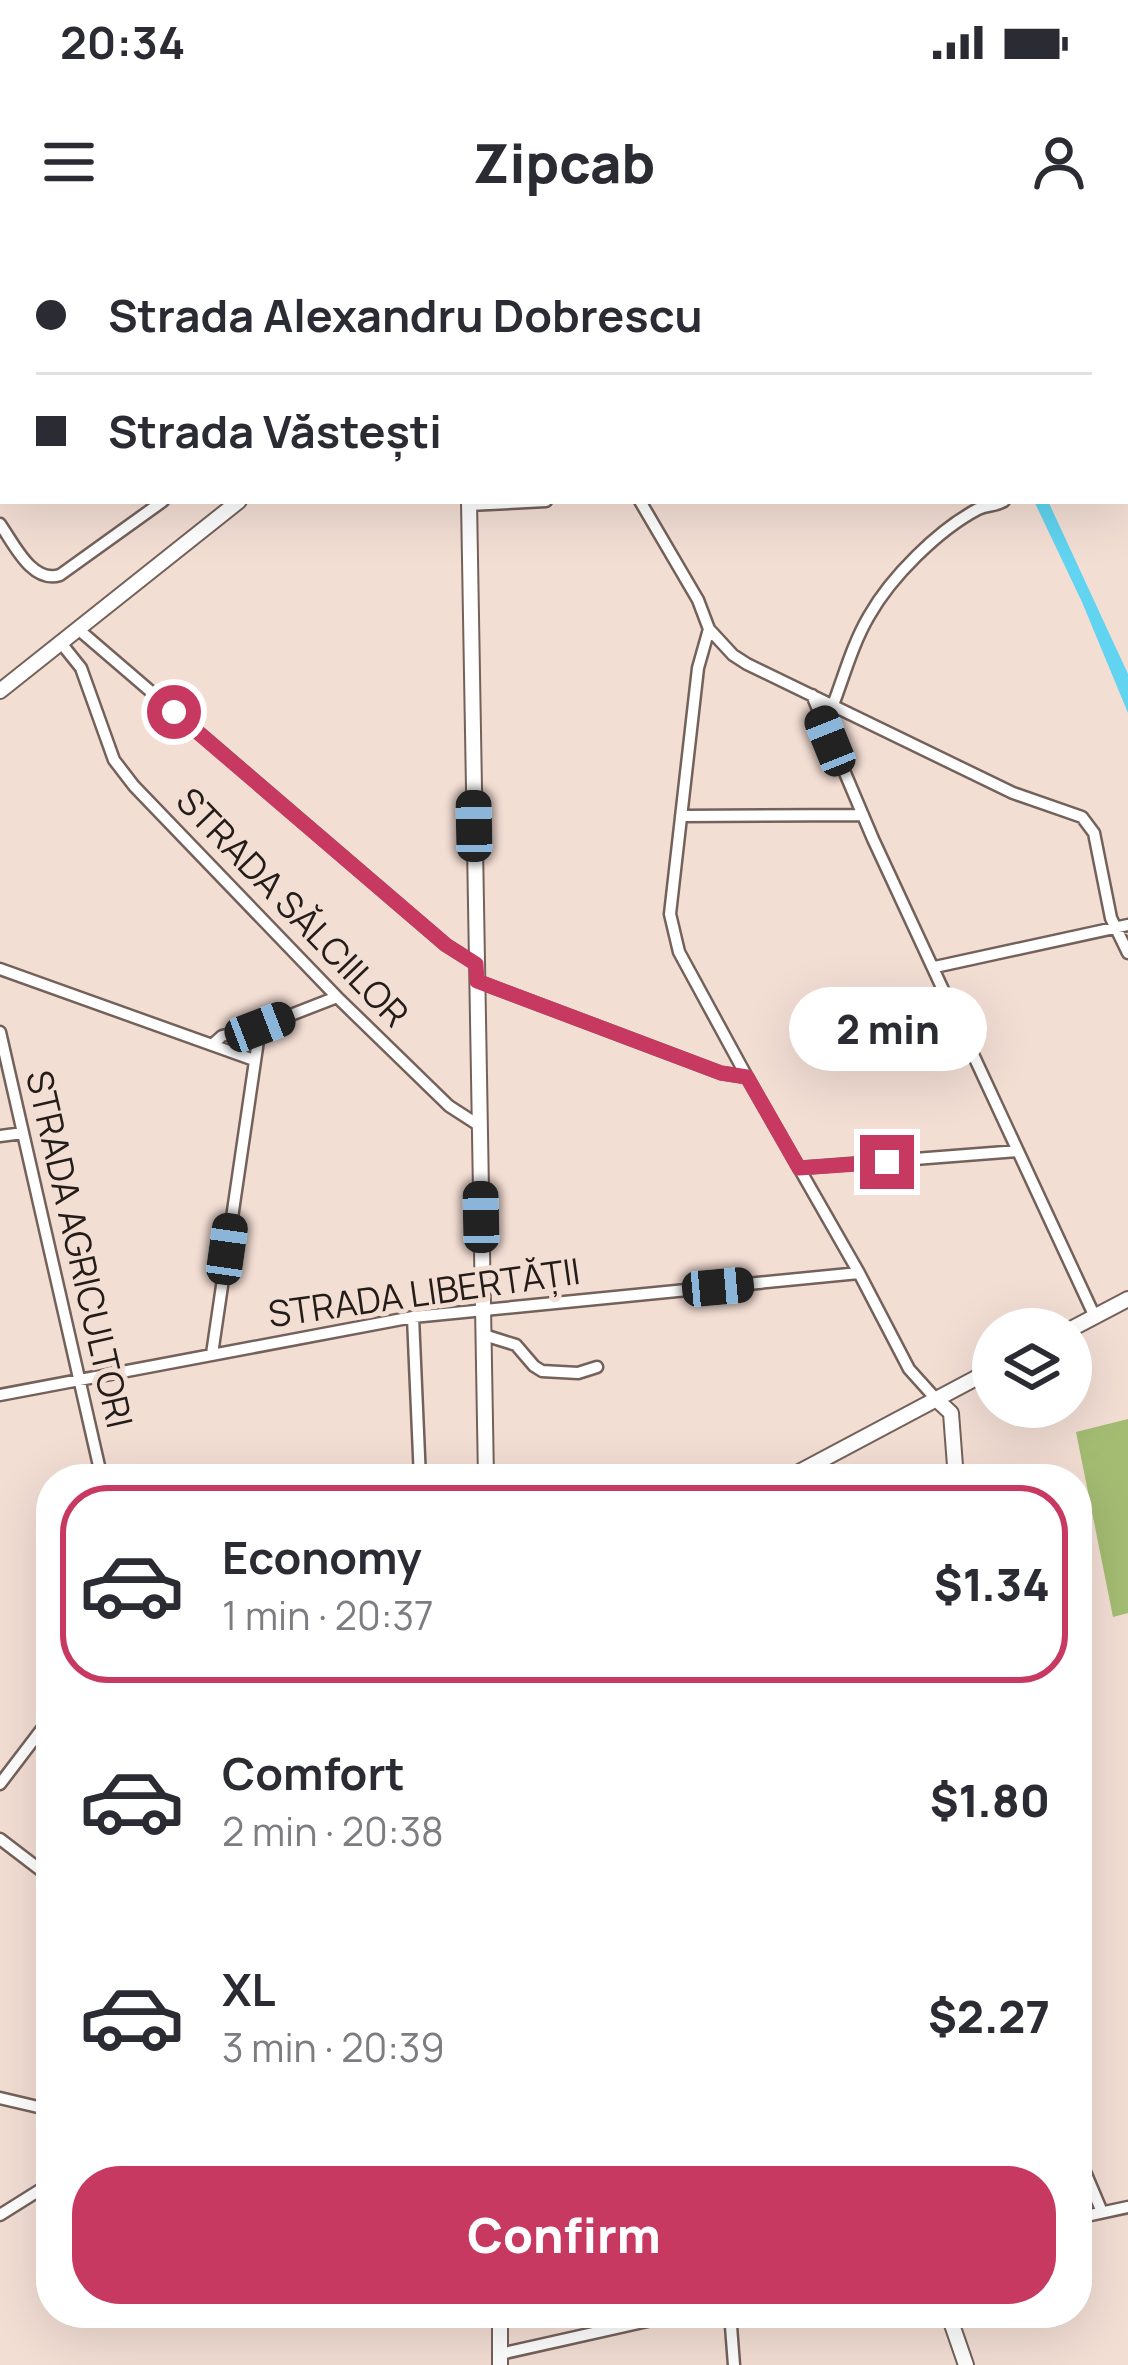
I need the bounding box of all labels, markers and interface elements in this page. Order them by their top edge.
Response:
text: 20:34 [60,11,185,73]
text: Zipcab [473,125,655,199]
icon: menu [36,129,102,195]
icon: person [1026,129,1092,195]
text: Strada Alexandru Dobrescu [108,284,703,346]
text: Strada Văstești [108,400,442,462]
route start [147,685,201,739]
car [800,701,860,781]
street label: STRADA SĂLCIILOR [166,777,420,1037]
car [455,790,493,862]
callout: 2 min [788,988,986,1072]
car [220,997,300,1057]
text: 2 min [836,1002,940,1056]
street label: STRADA AGRICULTORI [15,1065,145,1433]
route end [860,1135,914,1189]
car [462,1181,500,1253]
car [204,1211,250,1287]
street label: STRADA LIBERTĂȚII [265,1246,583,1338]
car [681,1266,755,1308]
map controls [972,1308,1092,1428]
button: layers [972,1308,1092,1428]
text: Economy [222,1526,422,1588]
icon: car [78,1530,186,1638]
text: $1.34 [934,1553,1050,1615]
text: 1 min · 20:37 [222,1588,434,1642]
text: Comfort [222,1742,405,1804]
icon: car [78,1746,186,1854]
text: $1.80 [930,1769,1050,1831]
text: 2 min · 20:38 [222,1804,444,1858]
text: XL [222,1958,276,2020]
icon: car [78,1962,186,2070]
text: $2.27 [928,1985,1050,2047]
text: 3 min · 20:39 [222,2020,445,2074]
button: Confirm [72,2166,1056,2304]

